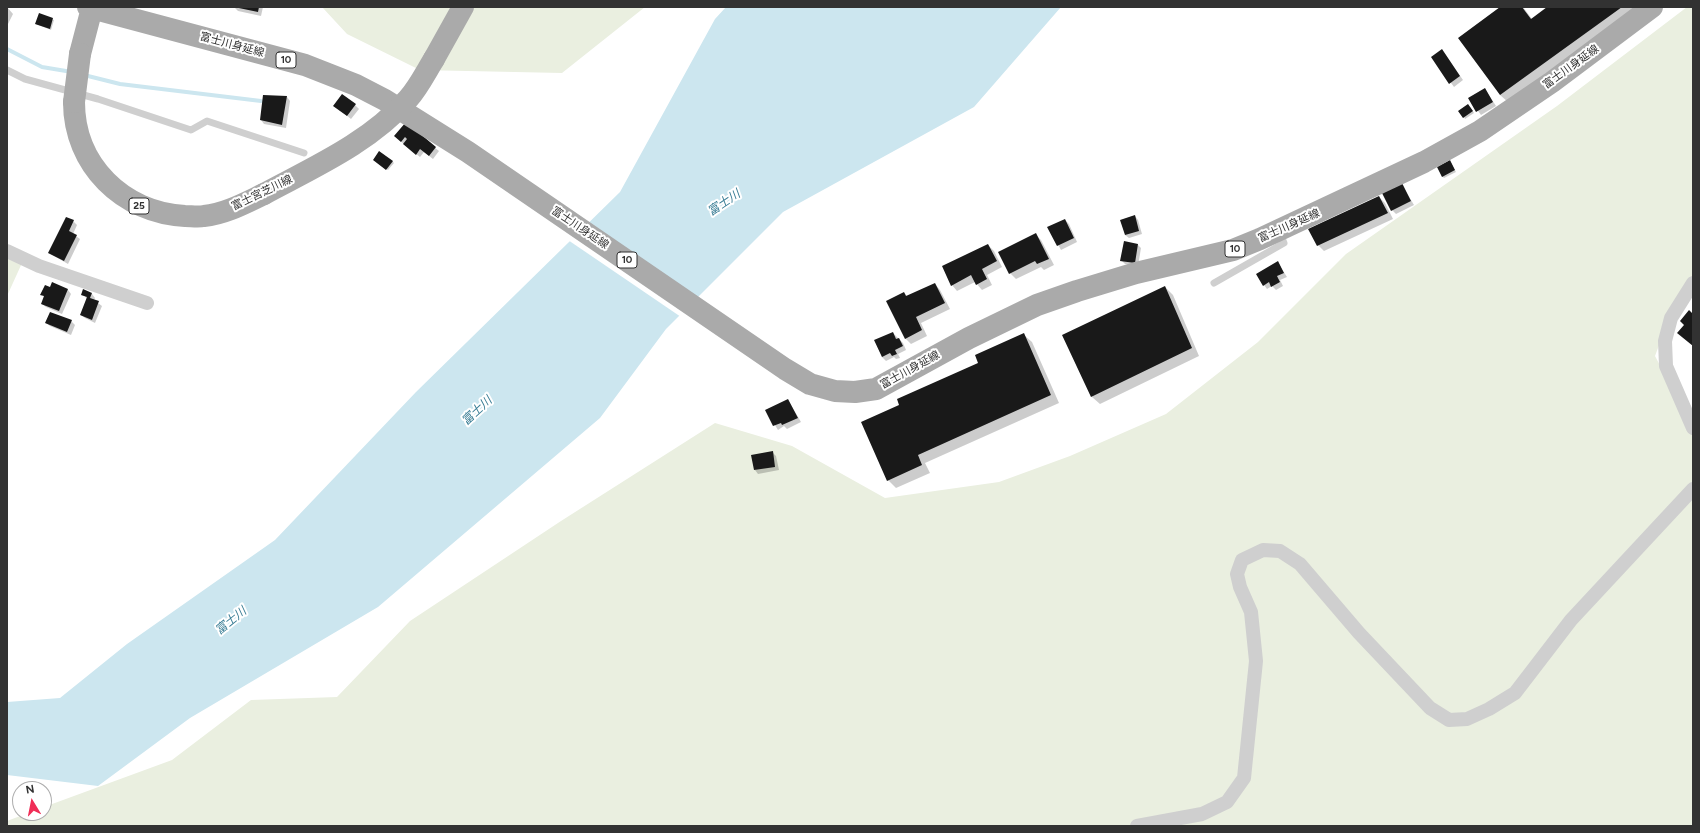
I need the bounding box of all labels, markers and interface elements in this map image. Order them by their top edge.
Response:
street label: 富士川身延線 [198,30,266,60]
street label: 富士川身延線 [1540,42,1602,92]
road number: 10 [276,52,296,68]
street label: 富士宮芝川線 [229,173,295,213]
water label: 富士川 [705,187,743,219]
road number: 25 [129,198,149,214]
street label: 富士川身延線 [549,204,611,252]
street label: 富士川身延線 [1256,207,1322,245]
road number: 10 [1225,241,1245,257]
road number: 10 [617,252,637,268]
street label: 富士川身延線 [878,348,942,392]
water label: 富士川 [459,393,495,429]
water label: 富士川 [212,604,250,638]
north arrow [12,781,52,821]
text: N [25,783,35,797]

